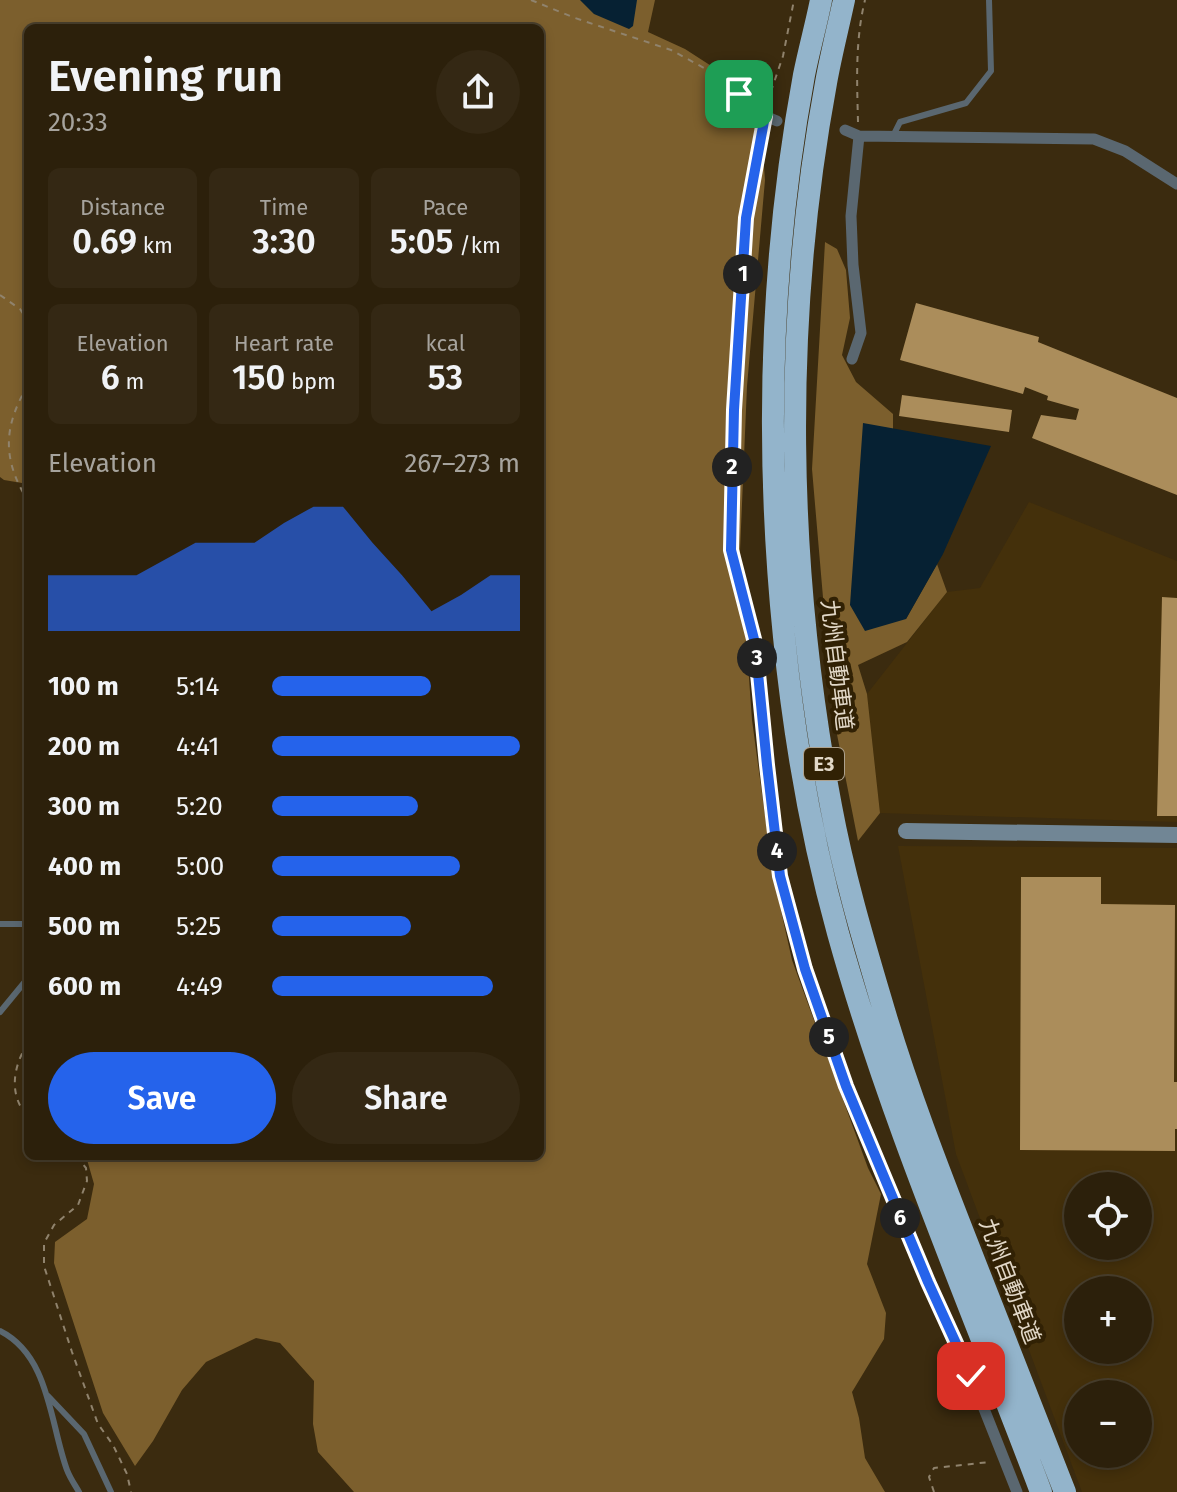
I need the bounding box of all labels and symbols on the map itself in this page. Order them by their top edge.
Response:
pin [705,60,773,128]
pin: 1 [723,254,763,294]
pin: 2 [712,447,752,487]
street label: 九州自動車道 [816,598,858,732]
pin: 3 [737,638,777,678]
road number: E3 [804,748,844,780]
pin: 4 [757,831,797,871]
pin: 5 [809,1017,849,1057]
pin: 6 [880,1198,920,1238]
street label: 九州自動車道 [974,1215,1046,1347]
pin [937,1342,1005,1410]

